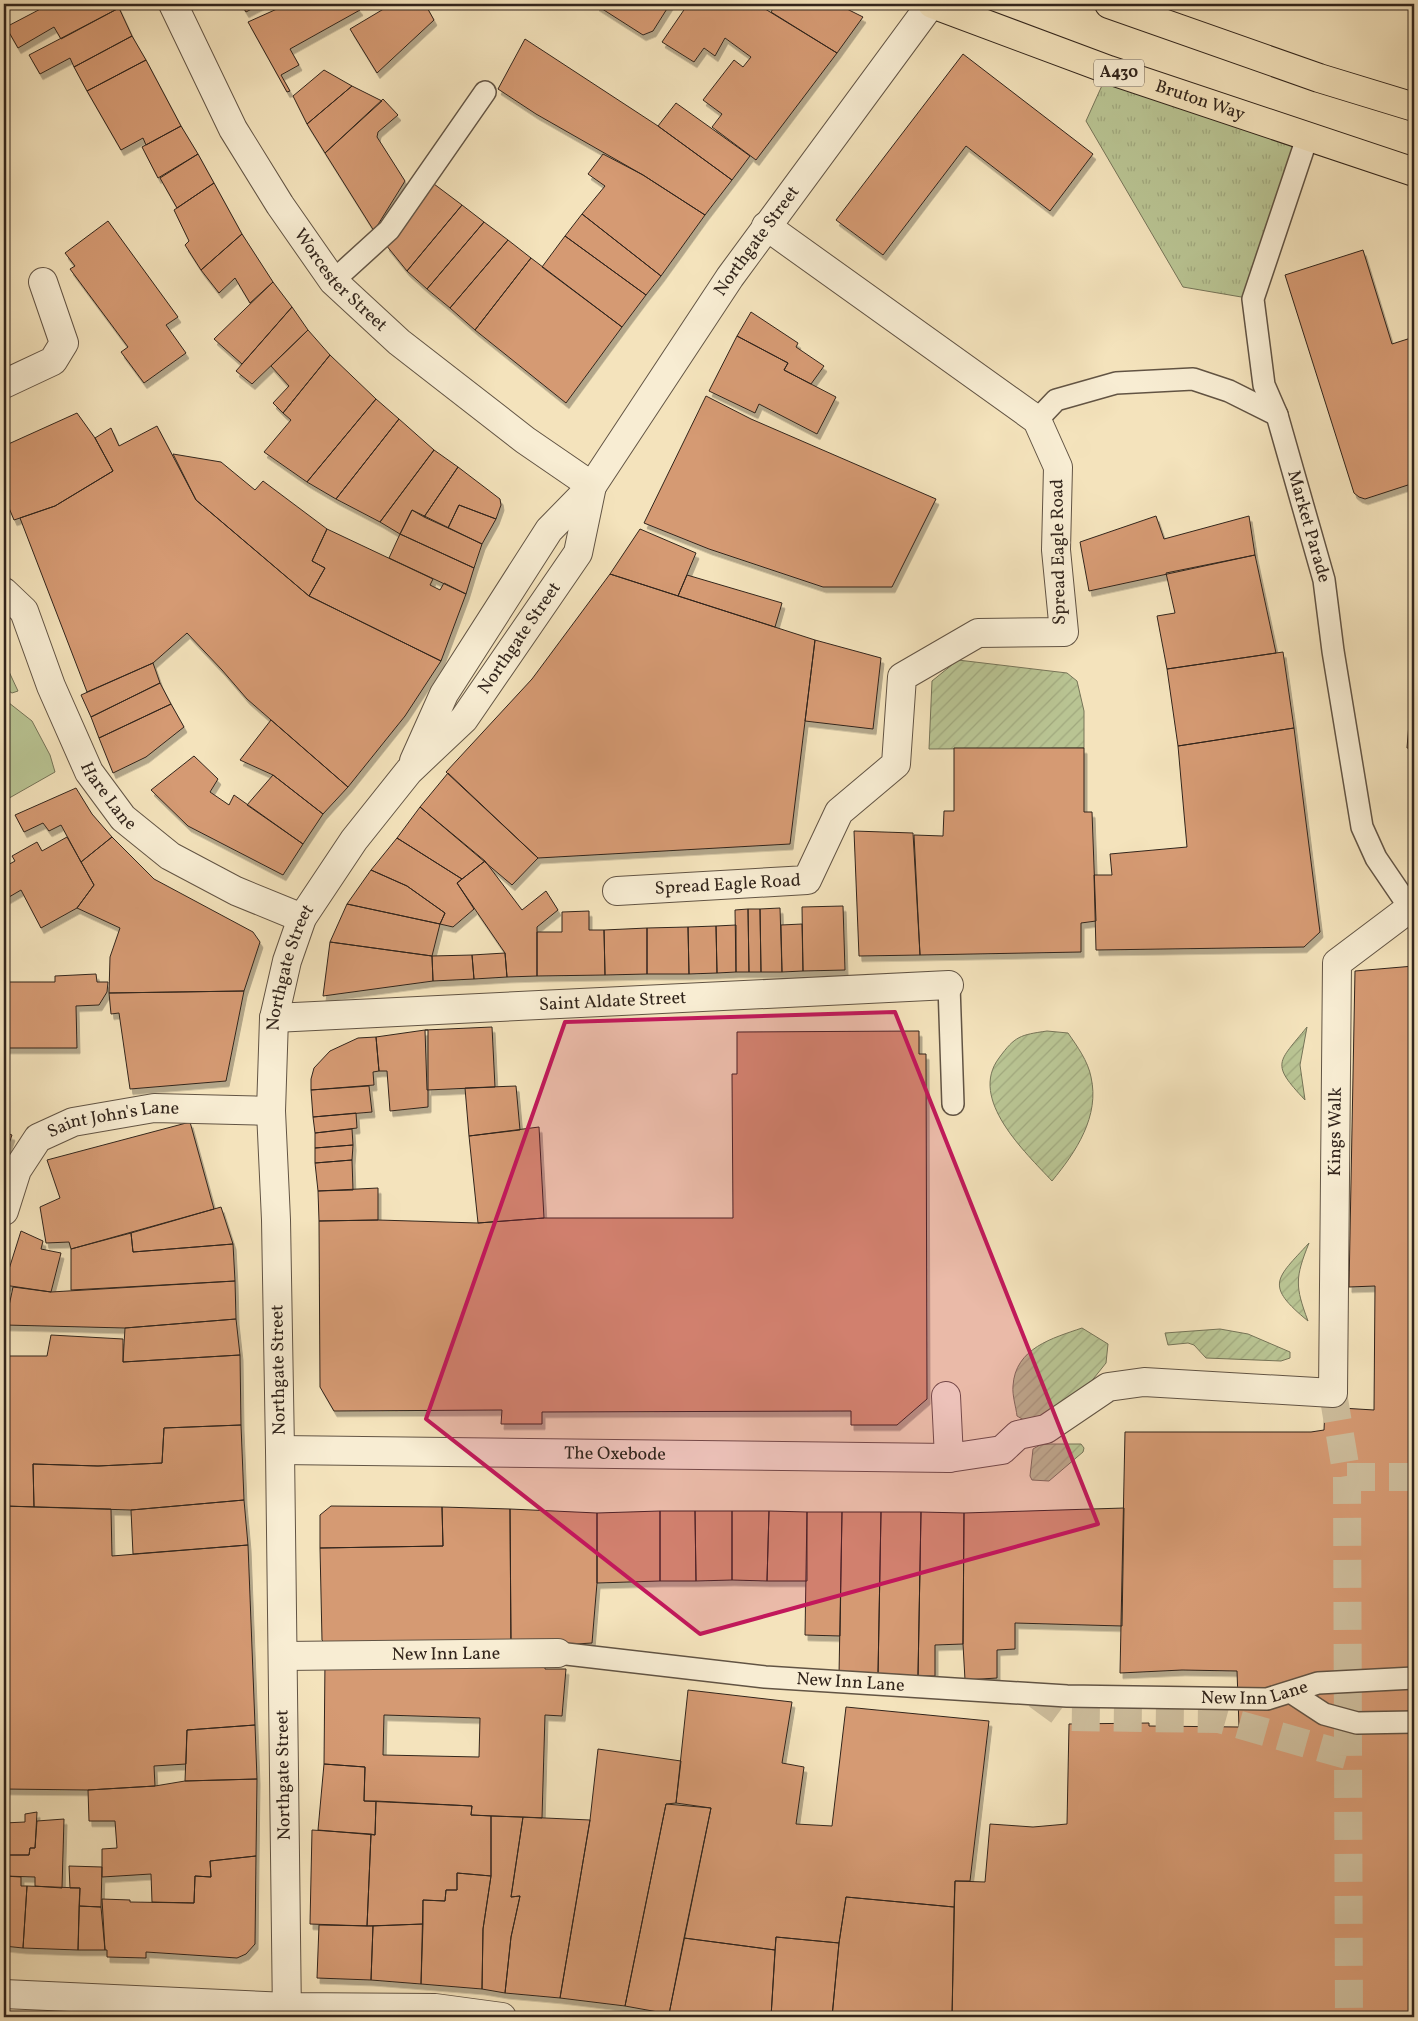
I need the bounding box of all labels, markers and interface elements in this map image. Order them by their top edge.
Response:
road number: A430 [1094,59,1144,86]
street label: Bruton Way [1152,74,1249,127]
street label: Northgate Street [708,181,806,301]
street label: Worcester Street [288,224,393,338]
street label: Market Parade [1281,467,1337,586]
street label: Spread Eagle Road [1045,479,1073,625]
street label: Northgate Street [472,577,567,699]
street label: Hare Lane [74,758,142,836]
street label: Spread Eagle Road [654,868,802,901]
street label: Northgate Street [261,899,320,1031]
street label: Saint Aldate Street [538,985,687,1018]
street label: Kings Walk [1323,1087,1348,1177]
street label: Saint John's Lane [43,1095,179,1145]
street label: Northgate Street [265,1304,293,1436]
street label: The Oxebode [564,1441,666,1467]
street label: New Inn Lane [392,1641,500,1667]
street label: New Inn Lane [795,1666,905,1698]
street label: New Inn Lane [1201,1674,1311,1712]
street label: Northgate Street [270,1709,298,1841]

